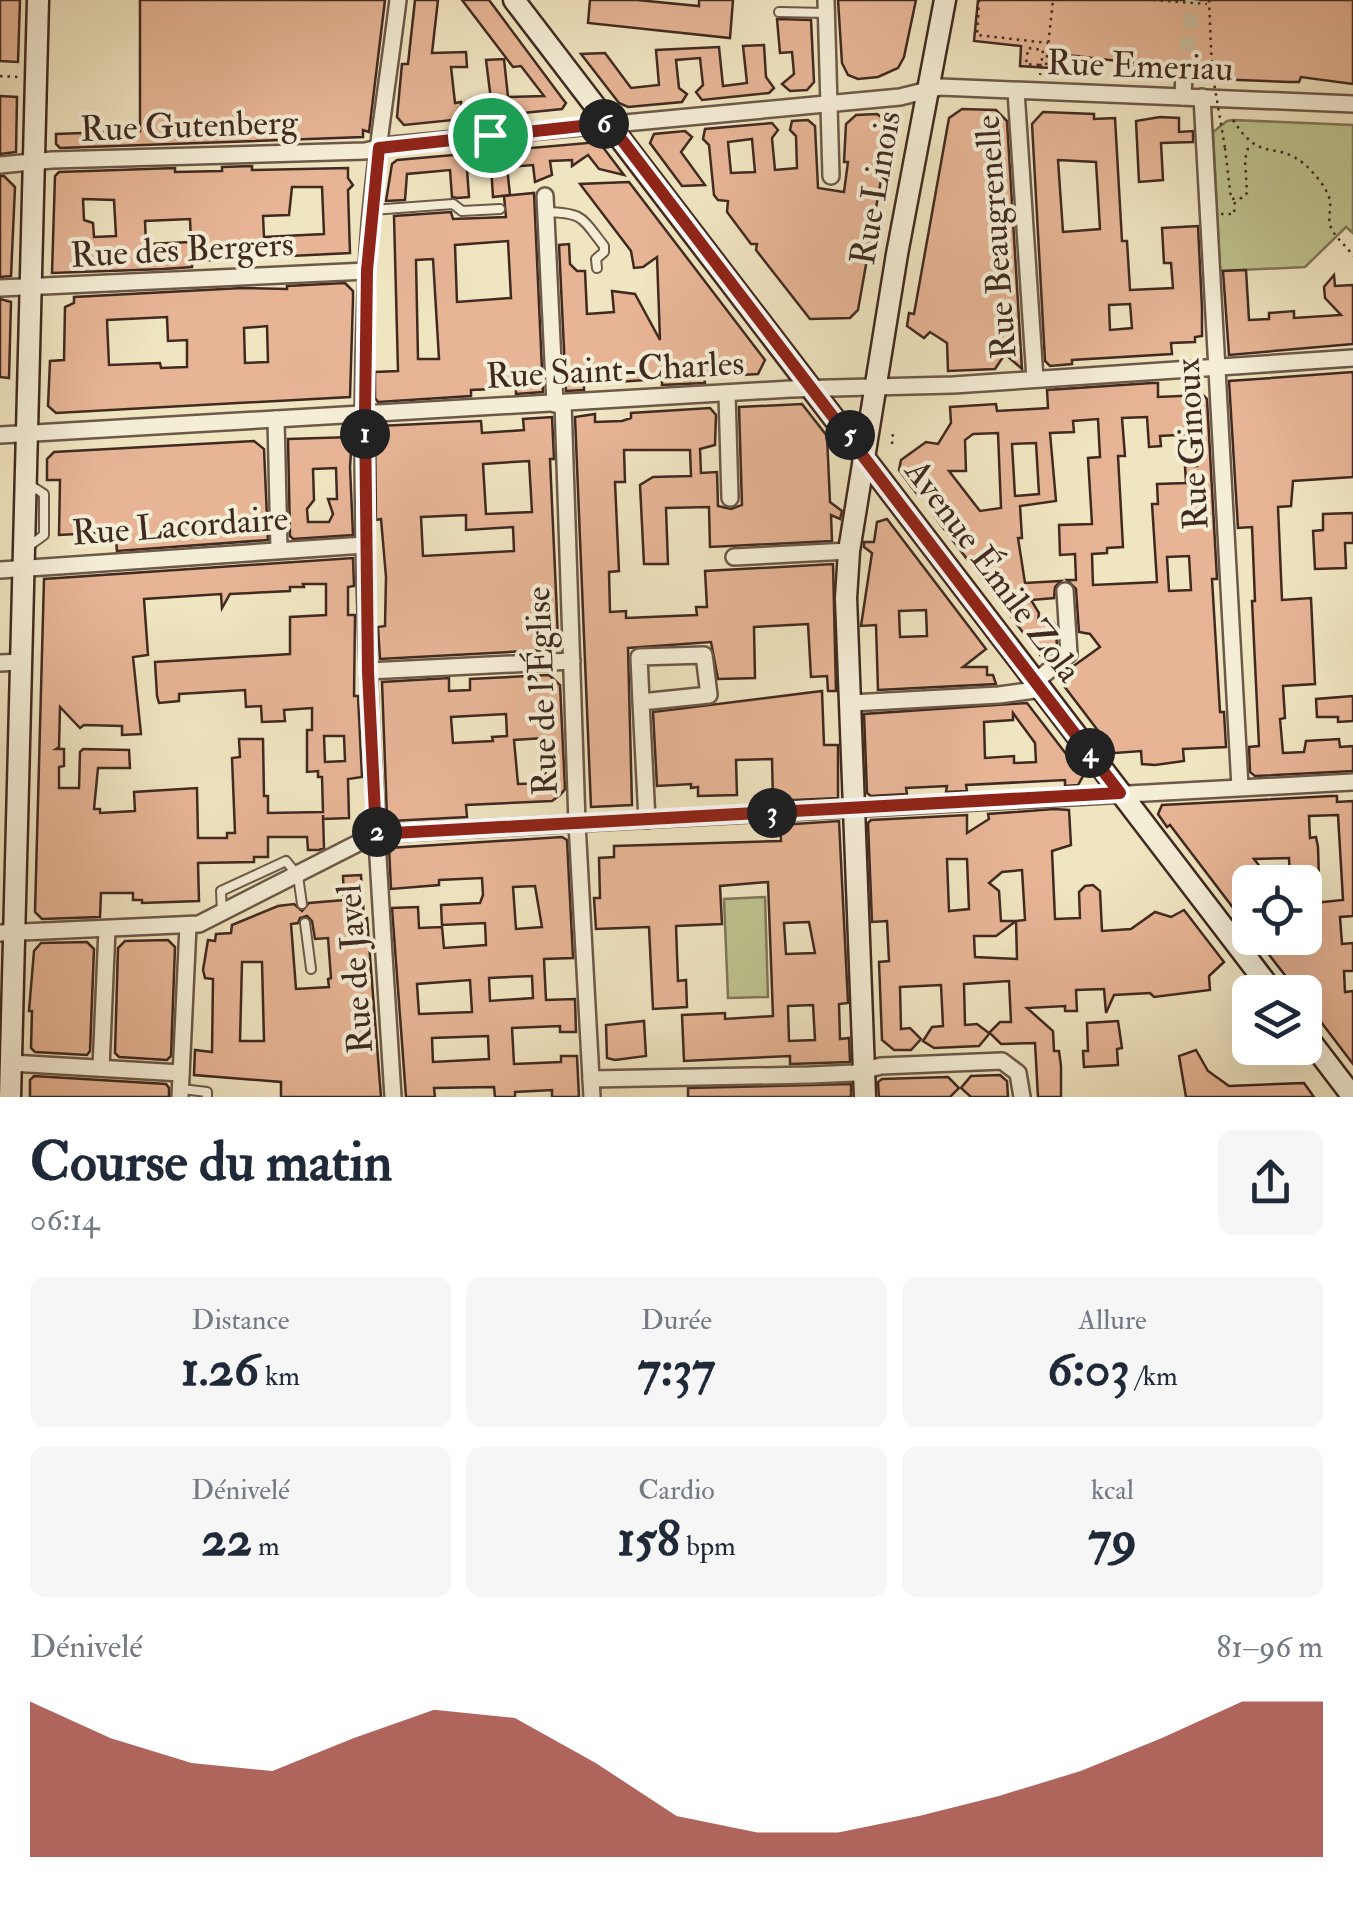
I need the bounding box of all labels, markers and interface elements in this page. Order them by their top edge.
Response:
street label: Rue Emeriau [1046,41,1234,91]
pin [448,93,533,178]
pin: 6 [579,99,629,149]
street label: Rue Gutenberg [79,100,299,152]
text: 6 [597,106,611,141]
icon: arrive [463,108,518,163]
street label: Rue Linois [841,108,911,268]
street label: Rue Beaugrenelle [966,113,1026,361]
street label: Rue des Bergers [69,222,295,278]
street label: Rue Saint-Charles [485,341,745,399]
street label: Rue Ginoux [1166,357,1218,531]
pin: 1 [340,409,390,459]
pin: 5 [825,410,875,460]
text: 1 [360,416,370,451]
text: 5 [844,417,856,452]
street label: Avenue Émile Zola [894,450,1092,692]
street label: Rue Lacordaire [70,496,290,556]
street label: Rue de l'Église [515,586,568,796]
pin: 4 [1065,728,1115,778]
text: 4 [1082,735,1098,770]
pin: 3 [747,788,797,838]
text: 3 [767,795,777,830]
pin: 2 [352,807,402,857]
text: 2 [370,814,384,849]
map controls [1232,865,1322,1065]
button: locate [1232,865,1322,955]
street label: Rue de Javel [327,883,383,1055]
button: layers [1232,975,1322,1065]
text: Course du matin [30,1128,392,1197]
button: share [1218,1130,1323,1235]
text: 06:14 [30,1200,99,1240]
text: Distance [192,1303,289,1338]
text: Durée [641,1303,712,1338]
text: Allure [1078,1303,1147,1338]
text: 1.26 [181,1338,259,1401]
text: 7:37 [638,1338,715,1401]
text: 6:03 [1047,1338,1130,1401]
text: km [259,1359,300,1394]
text: /km [1130,1359,1178,1394]
text: Dénivelé [191,1473,290,1508]
text: Cardio [638,1473,715,1508]
text: kcal [1091,1473,1134,1508]
text: 22 [201,1508,252,1571]
text: 158 [617,1508,680,1571]
text: 79 [1088,1508,1137,1571]
text: m [252,1529,280,1564]
text: bpm [680,1529,736,1564]
text: Dénivelé [30,1627,143,1667]
text: 81–96 m [1216,1627,1323,1667]

